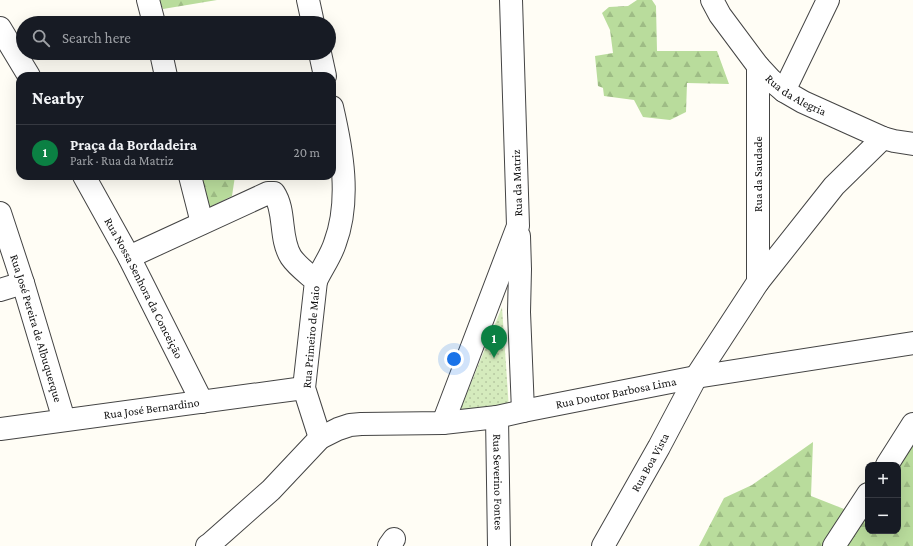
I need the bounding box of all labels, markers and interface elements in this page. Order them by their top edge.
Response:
search box [16,16,336,60]
icon: search [30,27,52,49]
text: Search here [62,30,131,46]
street label: Rua da Alegria [762,71,829,119]
text: Nearby [32,89,84,108]
street label: Rua da Saudade [751,136,765,212]
text: Praça da Bordadeira [70,137,197,153]
text: 1 [43,145,47,160]
text: 20 m [294,145,320,160]
street label: Rua da Matriz [509,149,525,217]
text: Park · Rua da Matriz [70,153,173,168]
street label: Rua Nossa Senhora da Conceição [101,215,186,361]
street label: Rua José Pereira de Albuquerque [7,253,65,404]
street label: Rua Primeiro de Maio [300,285,322,389]
pin: 1 [481,325,507,358]
your location [444,349,464,369]
street label: Rua Doutor Barbosa Lima [554,374,678,411]
street label: Rua José Bernardino [103,395,200,422]
street label: Rua Boa Vista [628,430,672,494]
street label: Rua Severino Fontes [490,434,506,531]
map controls [865,462,901,534]
button: + [865,462,901,498]
button: − [865,498,901,534]

